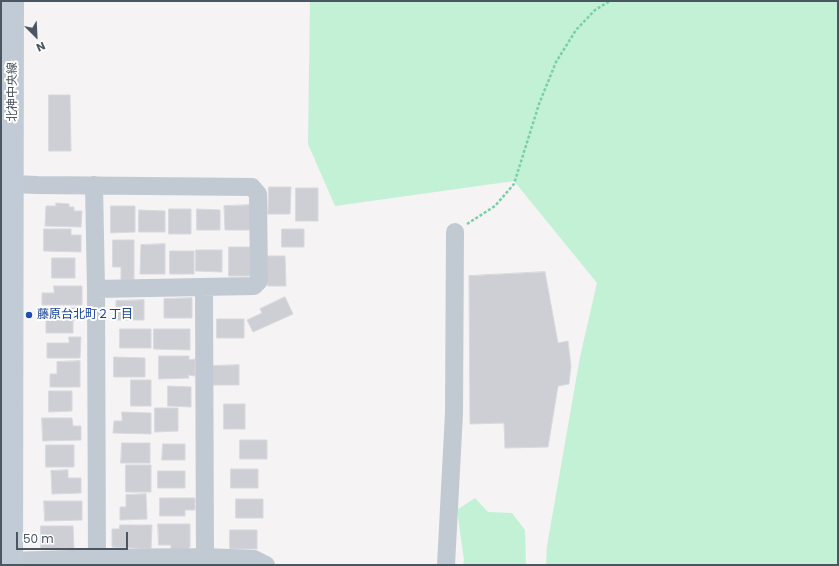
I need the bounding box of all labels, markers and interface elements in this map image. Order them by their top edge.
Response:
north arrow [16,16,56,56]
text: N [34,38,48,56]
street label: 北神中央線 [6,62,20,122]
place label: 藤原台北町２丁目 [37,308,133,322]
marker: 藤原台北町２丁目 [24,310,34,320]
scale bar [18,524,130,550]
text: 50 m [23,530,54,547]

